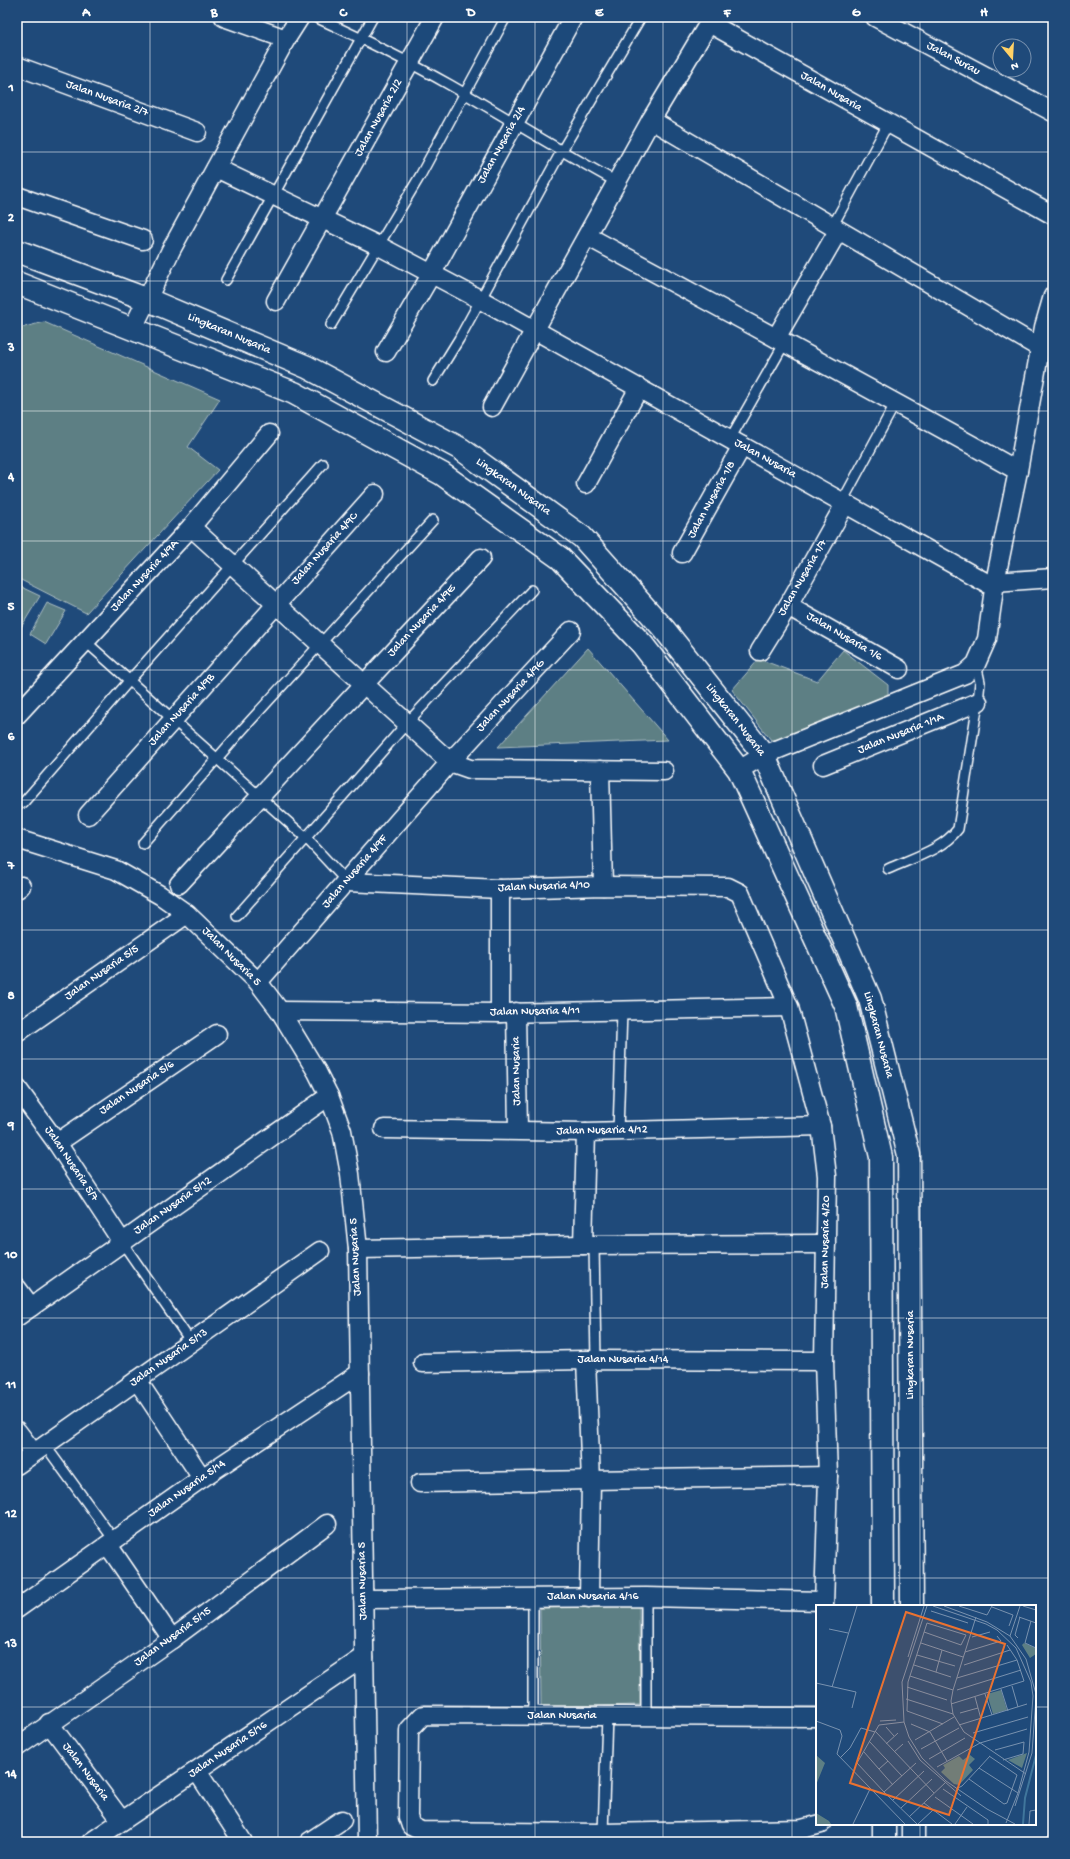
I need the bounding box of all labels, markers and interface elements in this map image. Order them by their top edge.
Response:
text: A [81,6,91,21]
text: B [210,6,219,21]
text: C [338,6,348,21]
text: D [466,6,476,21]
text: E [595,6,604,21]
text: F [723,6,732,21]
text: G [852,6,861,21]
text: H [980,6,988,21]
north arrow [992,38,1032,78]
street label: Jalan Surau [924,39,982,79]
text: N [1009,59,1020,72]
street label: Jalan Nusaria [798,69,865,115]
street label: Jalan Nusaria 2/2 [352,77,406,159]
street label: Jalan Nusaria 2/7 [64,78,151,121]
text: 1 [7,81,14,96]
street label: Jalan Nusaria 2/4 [475,104,529,186]
text: 2 [8,211,15,226]
street label: Lingkaran Nusaria [185,310,273,358]
text: 3 [7,341,15,356]
street label: Jalan Nusaria [731,436,799,482]
street label: Lingkaran Nusaria [473,455,553,519]
street label: Jalan Nusaria 1/8 [685,459,739,541]
text: 4 [7,470,15,485]
street label: Jalan Nusaria 4/9C [289,509,362,588]
street label: Jalan Nusaria 4/9A [108,536,183,615]
street label: Jalan Nusaria 1/7 [776,537,831,619]
street label: Jalan Nusaria 4/9E [385,582,459,660]
text: 5 [8,600,15,615]
street label: Jalan Nusaria 1/6 [803,610,885,665]
street label: Jalan Nusaria 4/9G [474,657,548,735]
street label: Jalan Nusaria 4/9B [146,670,219,749]
street label: Lingkaran Nusaria [702,681,768,760]
street label: Jalan Nusaria 1/1A [856,710,947,758]
text: 6 [8,730,15,745]
street label: Jalan Nusaria 4/9F [319,832,391,911]
text: 7 [7,859,16,874]
street label: Jalan Nusaria 4/10 [498,878,590,896]
street label: Jalan Nusaria 5 [198,924,264,990]
street label: Jalan Nusaria 5/5 [62,942,142,1004]
text: 8 [7,989,15,1004]
street label: Lingkaran Nusaria [860,990,896,1080]
street label: Jalan Nusaria 4/11 [490,1004,580,1020]
street label: Jalan Nusaria [509,1036,525,1106]
street label: Jalan Nusaria 5/6 [97,1057,178,1118]
text: 9 [7,1119,15,1134]
street label: Jalan Nusaria 4/12 [556,1123,648,1139]
street label: Jalan Nusaria 5/7 [41,1124,102,1205]
street label: Jalan Nusaria 5/12 [131,1174,215,1238]
street label: Jalan Nusaria 4/20 [818,1195,834,1289]
street label: Jalan Nusaria 5 [347,1218,365,1296]
text: 10 [4,1248,18,1263]
street label: Lingkaran Nusaria [904,1310,918,1400]
street label: Jalan Nusaria 5/13 [127,1326,211,1390]
street label: Jalan Nusaria 4/14 [578,1353,669,1367]
text: 11 [5,1378,16,1393]
street label: Jalan Nusaria 5/14 [146,1457,229,1521]
text: 12 [4,1507,17,1522]
street label: Jalan Nusaria 5 [355,1542,371,1620]
street label: Jalan Nusaria 4/16 [547,1590,640,1604]
street label: Jalan Nusaria 5/15 [132,1604,214,1670]
inset map [816,1605,1036,1825]
text: 13 [4,1637,17,1652]
street label: Jalan Nusaria [528,1709,597,1723]
street label: Jalan Nusaria 5/16 [186,1718,271,1781]
street label: Jalan Nusaria [59,1740,112,1804]
text: 14 [4,1767,18,1782]

